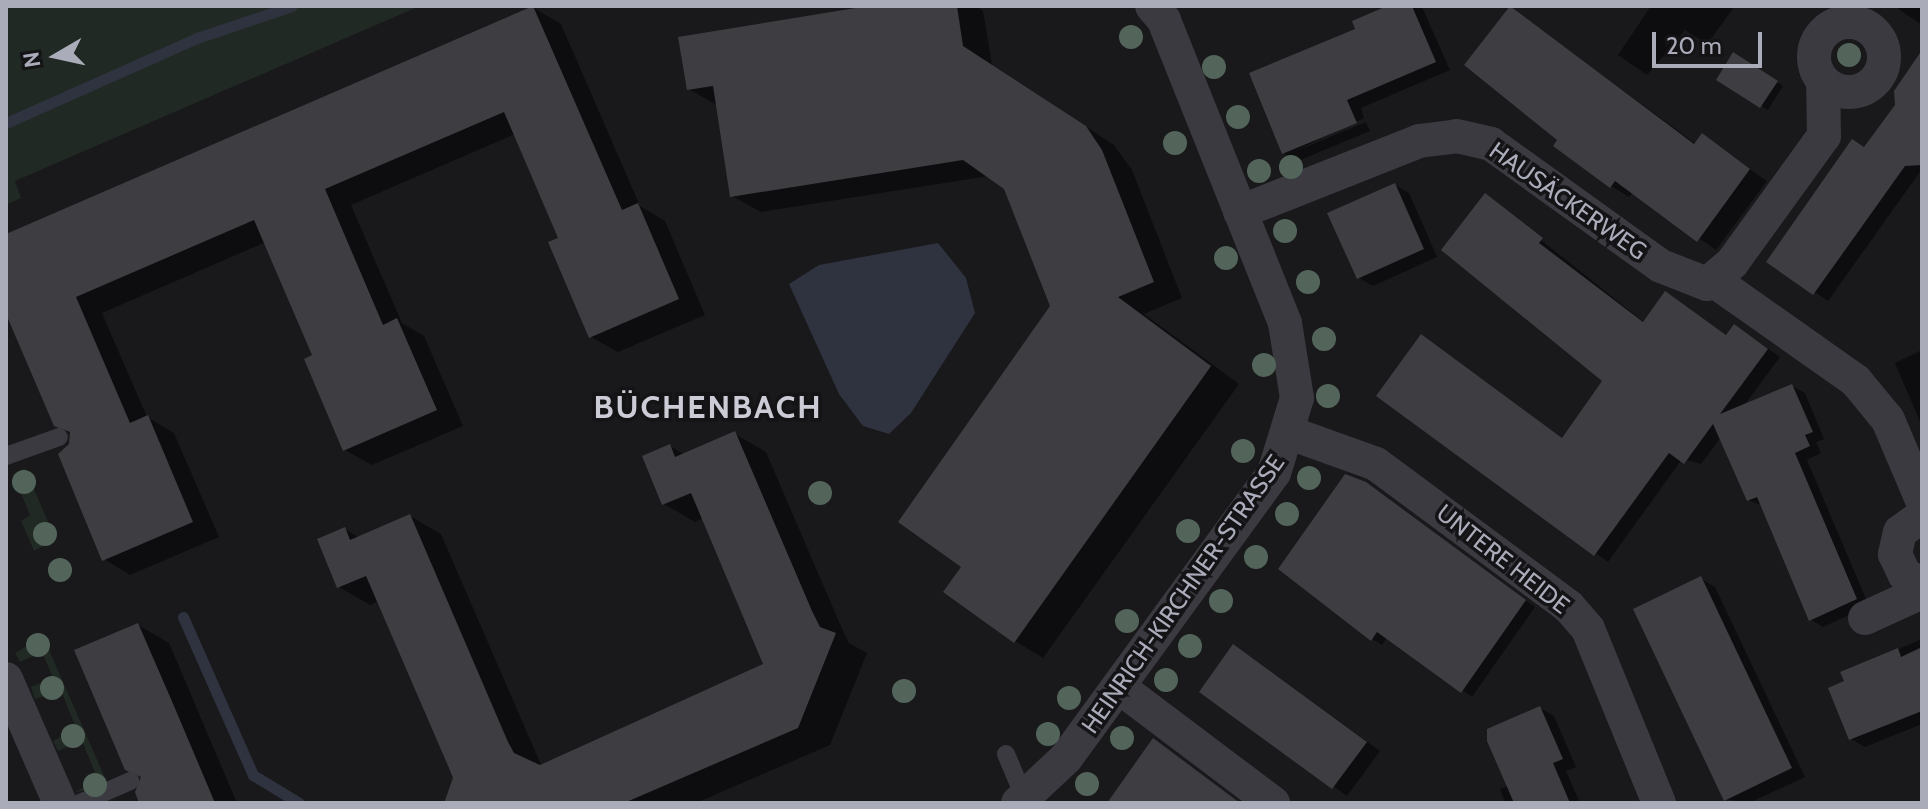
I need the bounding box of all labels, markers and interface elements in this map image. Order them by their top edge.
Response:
north arrow [16,16,96,96]
scale bar [1656,16,1766,66]
text: 20 m [1666,31,1722,60]
text: N [17,50,46,70]
street label: HAUSÄCKERWEG [1484,136,1652,266]
district label: BÜCHENBACH [593,388,823,426]
street label: HEINRICH-KIRCHNER-STRASSE [1076,449,1290,739]
street label: UNTERE HEIDE [1431,498,1575,620]

